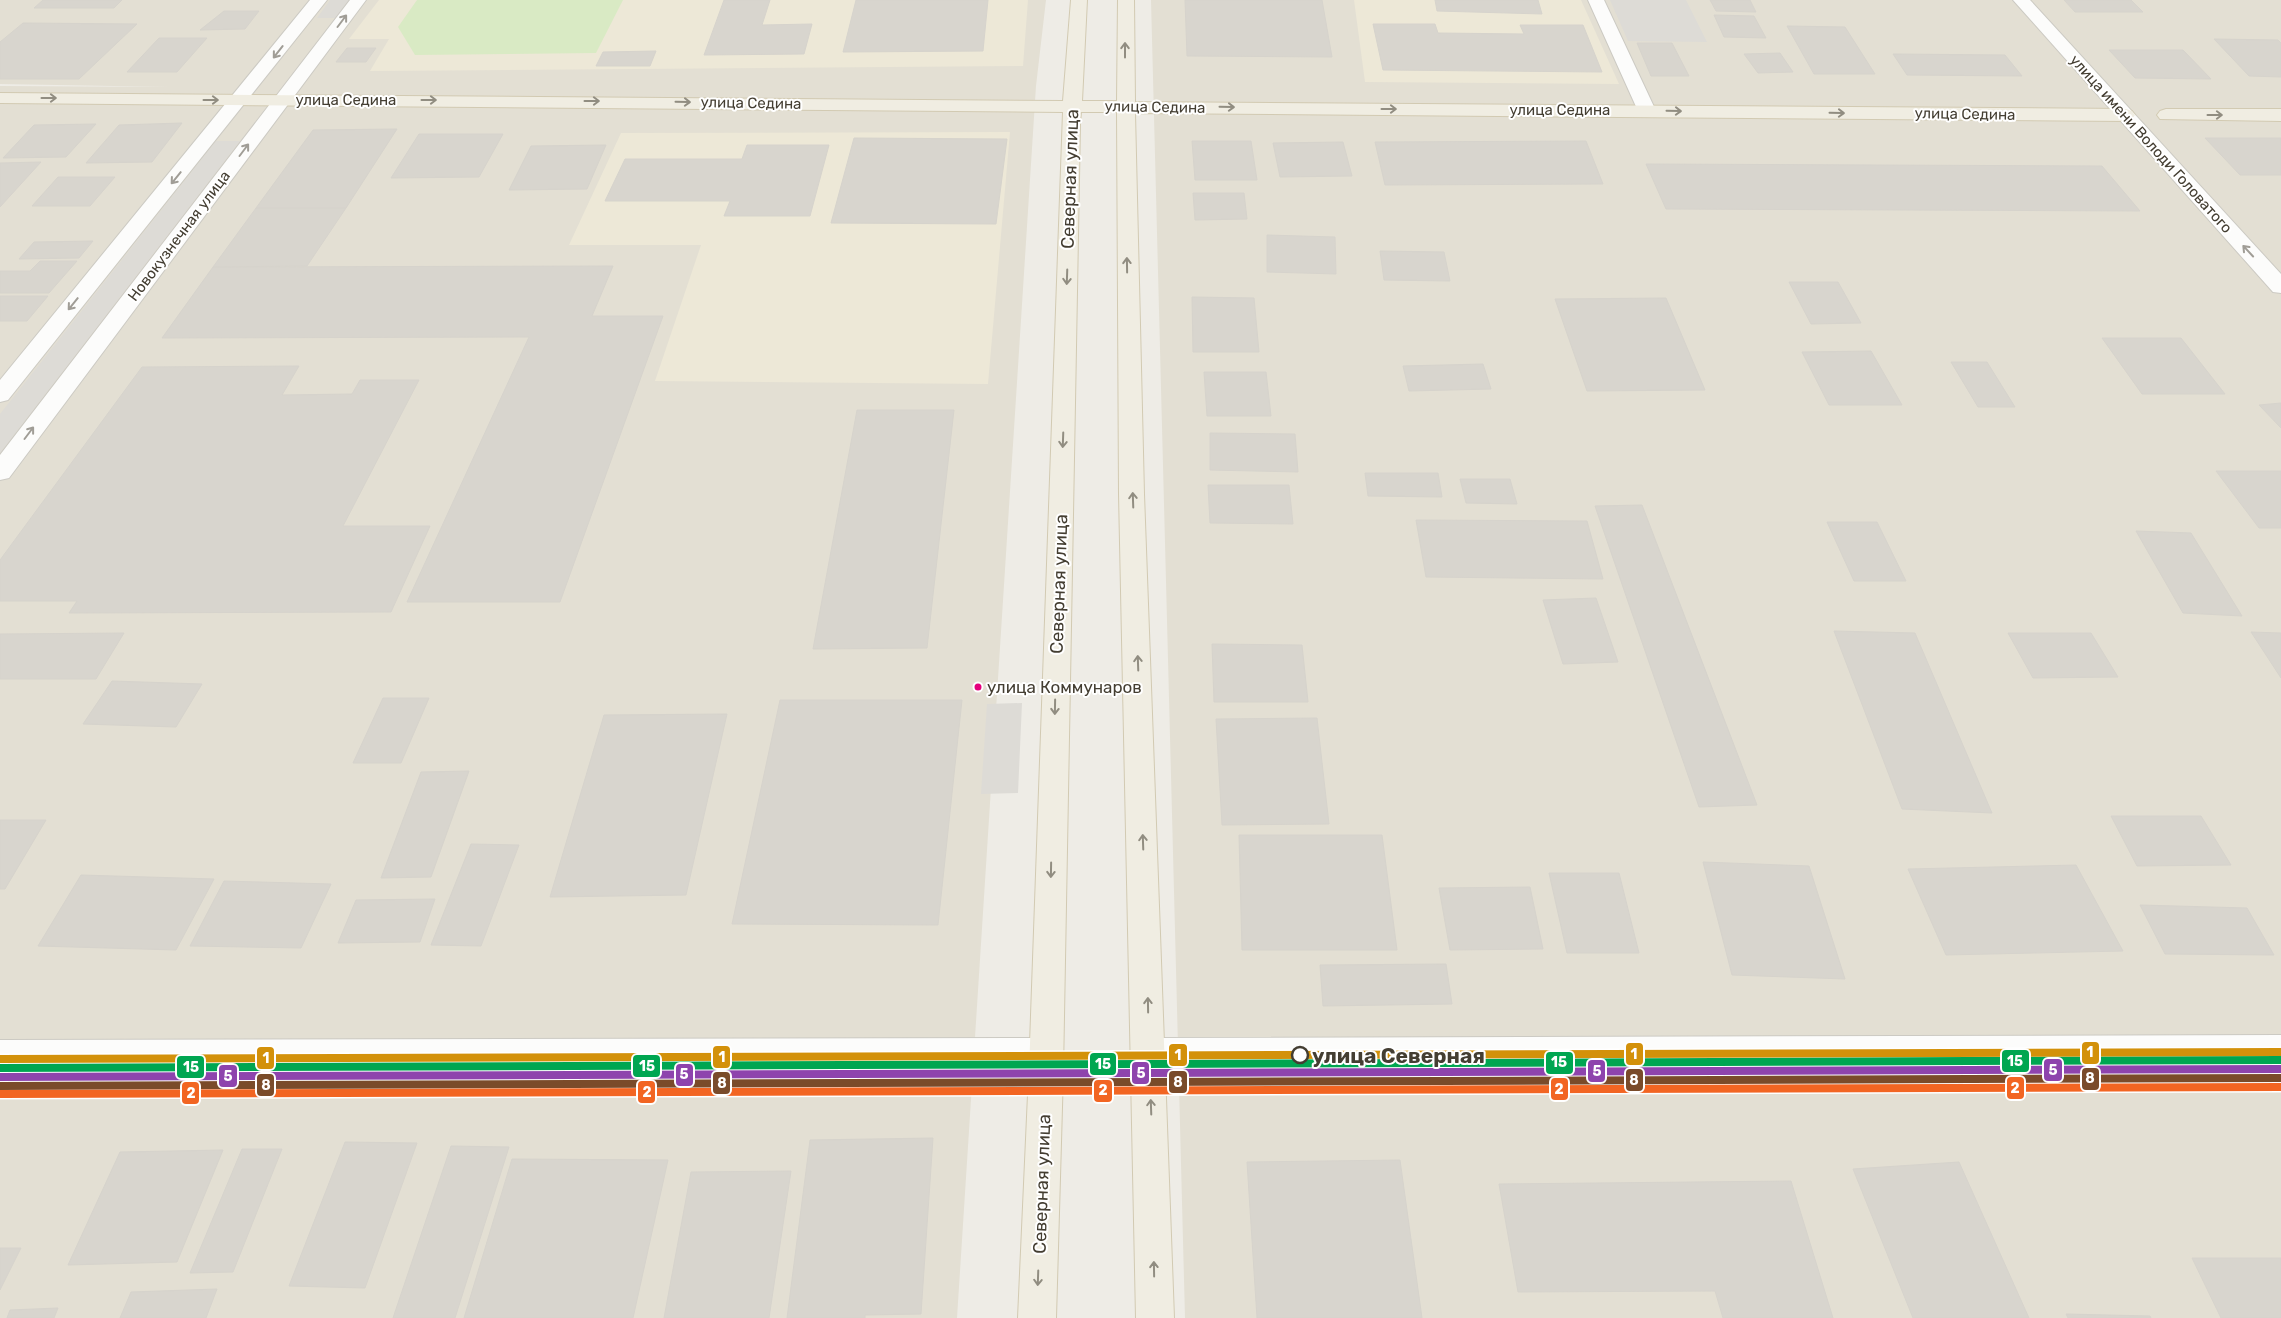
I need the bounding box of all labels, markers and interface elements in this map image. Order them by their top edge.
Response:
one-way arrow [337,14,347,28]
one-way arrow [1120,43,1130,59]
one-way arrow [273,45,284,58]
street label: улица имени Володи Головатого [2066,51,2236,237]
street label: улица Седина [296,91,396,109]
one-way arrow [40,93,56,103]
street label: улица Седина [700,93,802,113]
one-way arrow [202,95,219,105]
one-way arrow [420,95,437,105]
one-way arrow [583,96,599,106]
one-way arrow [675,97,691,107]
street label: улица Седина [1104,97,1206,117]
street label: улица Седина [1510,101,1610,119]
one-way arrow [1219,103,1235,112]
one-way arrow [1381,104,1397,114]
street label: улица Седина [1914,104,2016,124]
one-way arrow [1666,106,1682,116]
one-way arrow [1828,108,1845,118]
street label: Северная улица [1057,109,1083,249]
one-way arrow [2206,110,2223,120]
one-way arrow [239,143,249,157]
street label: Новокузнечная улица [124,167,234,305]
one-way arrow [170,171,181,184]
one-way arrow [2242,244,2254,257]
one-way arrow [1122,257,1132,273]
one-way arrow [1062,269,1072,285]
one-way arrow [68,298,79,311]
one-way arrow [24,427,35,440]
one-way arrow [1058,432,1067,448]
one-way arrow [1128,492,1138,508]
street label: Северная улица [1046,514,1072,654]
one-way arrow [1133,655,1143,671]
place label: улица Коммунаров [987,677,1142,697]
marker: улица Коммунаров [973,682,983,692]
one-way arrow [1051,699,1060,715]
one-way arrow [1138,835,1148,851]
one-way arrow [1046,861,1056,877]
one-way arrow [1143,997,1152,1013]
line badge: 1 [2081,1041,2100,1065]
line badge: 1 [1625,1042,1644,1066]
line badge: 1 [1168,1043,1188,1067]
place label: улица Северная [1312,1043,1485,1068]
text: 1 [2087,1044,2094,1061]
line badge: 1 [712,1045,731,1069]
line badge: 1 [256,1046,275,1070]
marker: улица Северная [1291,1046,1309,1064]
text: 1 [1631,1046,1638,1063]
text: 1 [1175,1047,1182,1064]
text: 1 [719,1049,726,1066]
line badge: 15 [2001,1049,2030,1073]
text: 1 [263,1050,270,1067]
line badge: 15 [1545,1051,1574,1075]
line badge: 15 [1089,1052,1117,1076]
text: 15 [2007,1053,2023,1070]
line badge: 15 [632,1054,661,1078]
text: 15 [1551,1054,1567,1071]
line badge: 15 [176,1055,205,1079]
text: 15 [1095,1056,1111,1073]
text: 15 [639,1058,655,1075]
line badge: 5 [2043,1058,2063,1082]
text: 15 [183,1059,199,1076]
line badge: 5 [1587,1059,1606,1083]
line badge: 5 [1131,1061,1150,1085]
text: 5 [2048,1062,2058,1079]
line badge: 5 [675,1063,694,1087]
text: 5 [1592,1063,1602,1080]
line badge: 5 [218,1064,238,1088]
text: 5 [1136,1065,1146,1082]
text: 5 [679,1066,689,1083]
line badge: 8 [2081,1067,2100,1091]
text: 5 [223,1068,233,1085]
line badge: 8 [1625,1068,1644,1092]
line badge: 8 [1168,1070,1188,1094]
text: 8 [2085,1070,2095,1087]
line badge: 8 [712,1071,731,1095]
text: 8 [1629,1072,1639,1089]
line badge: 8 [256,1073,275,1097]
text: 8 [1173,1074,1183,1091]
text: 8 [717,1075,727,1092]
line badge: 2 [2006,1076,2025,1100]
text: 8 [261,1077,271,1094]
line badge: 2 [1550,1077,1569,1101]
line badge: 2 [1093,1079,1113,1103]
line badge: 2 [637,1080,656,1104]
text: 2 [2010,1080,2020,1097]
line badge: 2 [181,1081,200,1105]
text: 2 [1554,1081,1564,1098]
text: 2 [1098,1082,1108,1099]
text: 2 [642,1084,652,1101]
text: 2 [186,1085,196,1102]
one-way arrow [1146,1099,1156,1116]
street label: Северная улица [1029,1114,1055,1254]
one-way arrow [1149,1262,1159,1278]
one-way arrow [1034,1270,1043,1286]

